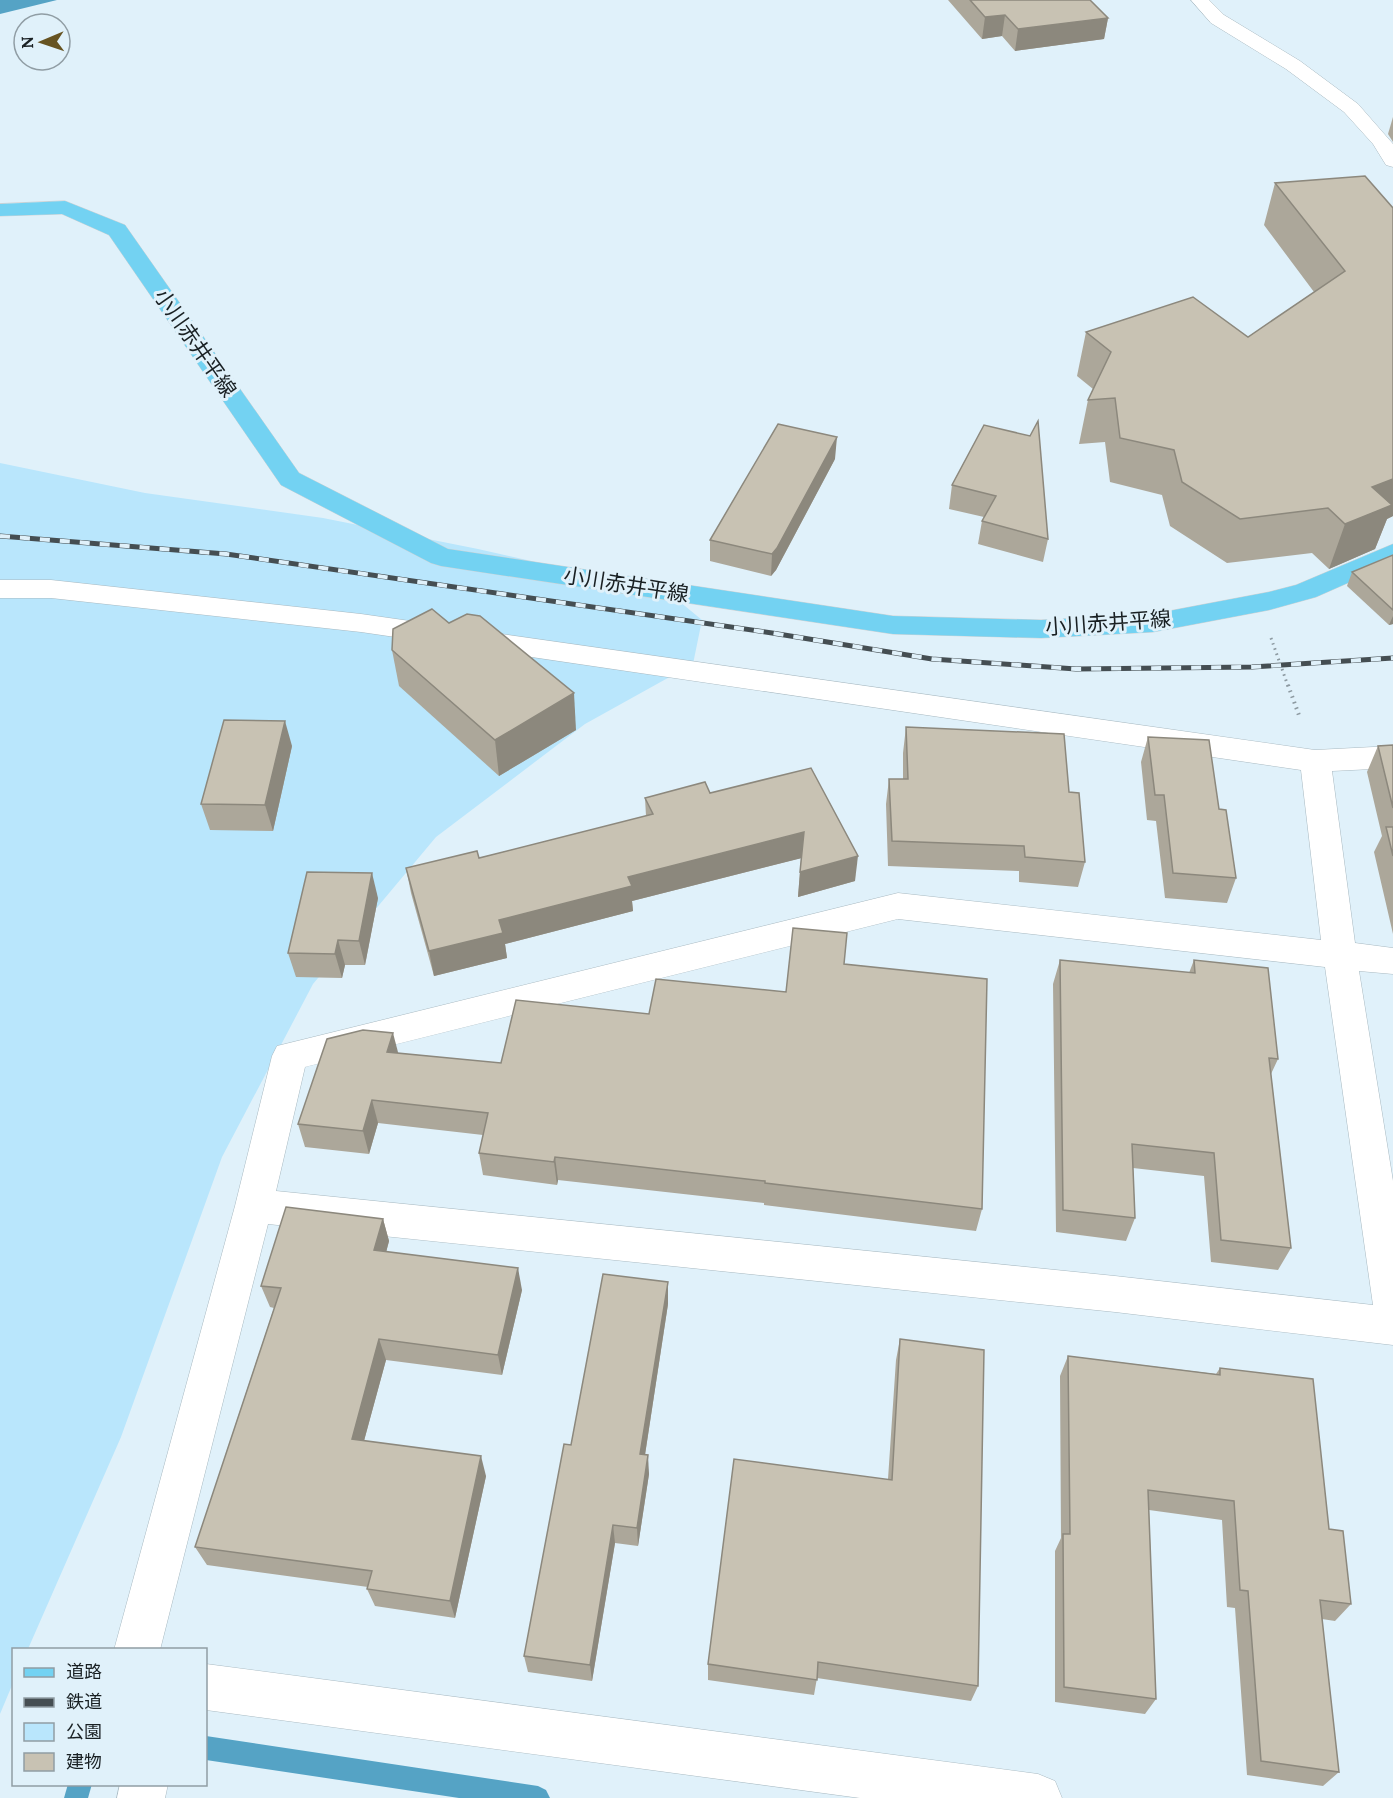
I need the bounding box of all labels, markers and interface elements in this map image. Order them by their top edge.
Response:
north arrow [12,12,72,72]
text: N [17,36,37,49]
street label: 小川赤井平線 [148,283,243,402]
street label: 小川赤井平線 [562,561,690,608]
street label: 小川赤井平線 [1044,605,1172,640]
legend [12,1648,207,1786]
text: 道路 [66,1660,102,1683]
text: 鉄道 [66,1690,102,1713]
text: 公園 [66,1720,102,1743]
text: 建物 [66,1750,102,1773]

